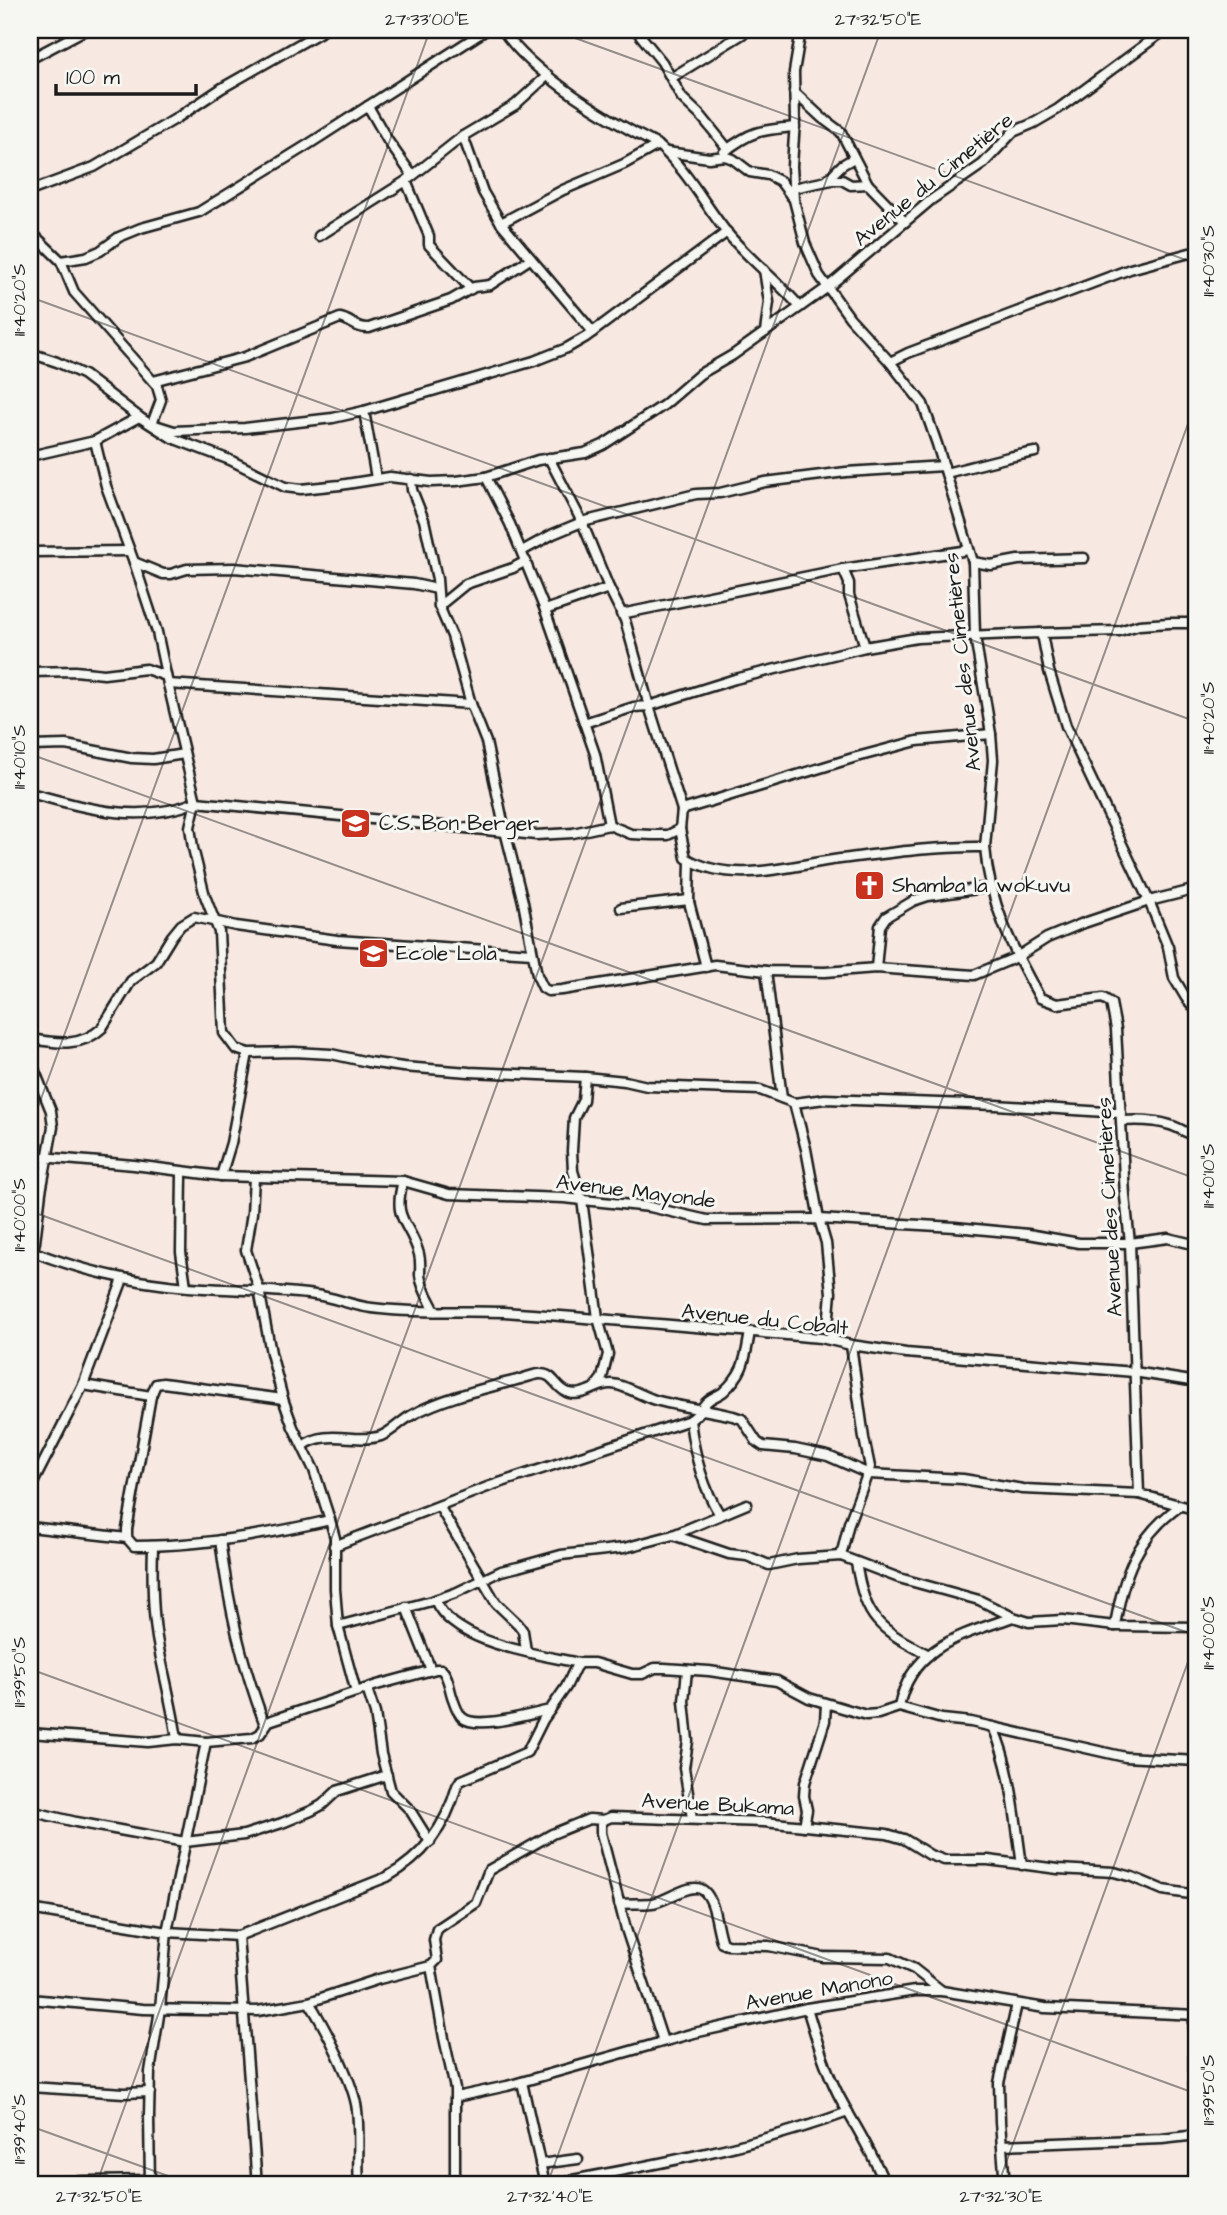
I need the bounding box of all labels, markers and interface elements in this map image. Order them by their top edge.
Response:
text: 27°33'00"E [385,7,469,32]
text: 27°32'50"E [835,7,922,32]
scale bar [56,52,196,96]
text: 100 m [66,63,121,92]
street label: Avenue du Cimetière [847,106,1019,253]
text: 11°40'30"S [1196,225,1221,297]
text: 11°40'20"S [7,264,32,336]
street label: Avenue des Cimetières [937,551,988,773]
text: 11°40'20"S [1196,682,1221,754]
text: 11°40'10"S [7,725,32,789]
school or university icon: C.S. Bon Berger [339,806,373,840]
place label: C.S. Bon Berger [379,809,539,840]
church icon: Shamba la wokuvu [852,868,886,902]
place label: Shamba la wokuvu [892,871,1070,900]
school or university icon: Ecole Lola [356,936,390,970]
place label: Ecole Lola [396,939,497,968]
street label: Avenue des Cimetières [1089,1096,1130,1318]
text: 11°40'10"S [1196,1144,1221,1208]
street label: Avenue Mayonde [554,1167,717,1218]
text: 11°40'00"S [7,1178,32,1252]
street label: Avenue du Cobalt [680,1296,850,1343]
text: 11°40'00"S [1196,1596,1221,1670]
text: 11°39'50"S [7,1637,32,1707]
street label: Avenue Bukama [641,1786,795,1823]
street label: Avenue Manono [743,1963,895,2018]
text: 11°39'50"S [1196,2055,1221,2125]
text: 11°39'40"S [7,2094,32,2164]
text: 27°32'50"E [56,2184,143,2209]
text: 27°32'40"E [507,2184,593,2209]
text: 27°32'30"E [959,2184,1043,2209]

